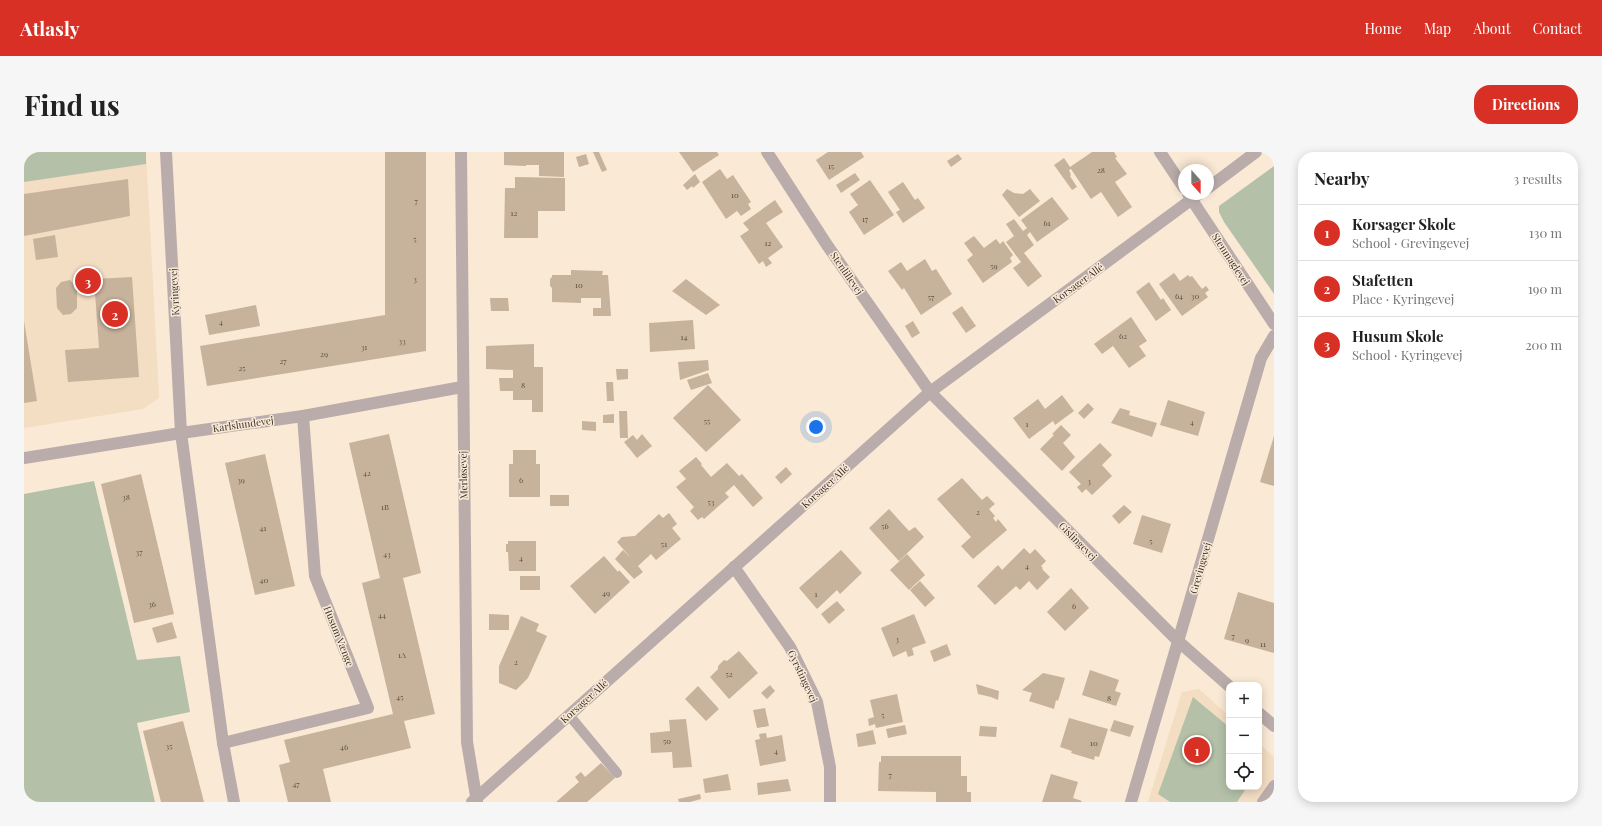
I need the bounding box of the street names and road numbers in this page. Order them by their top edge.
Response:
street label: Stenmaglevej [1209,230,1253,288]
street label: Stenlillevej [827,249,867,297]
street label: Korsager Allé [1050,260,1106,306]
street label: Kyringevej [166,268,182,316]
street label: Karlslundevej [212,413,274,435]
street label: Merløsevej [456,451,470,499]
street label: Korsager Allé [798,461,852,511]
street label: Gislingevej [1056,519,1100,563]
street label: Grevingevej [1186,541,1214,595]
street label: Husum Vænge [321,604,357,668]
street label: Gyrstingevej [785,648,821,704]
street label: Korsager Allé [557,676,611,726]

